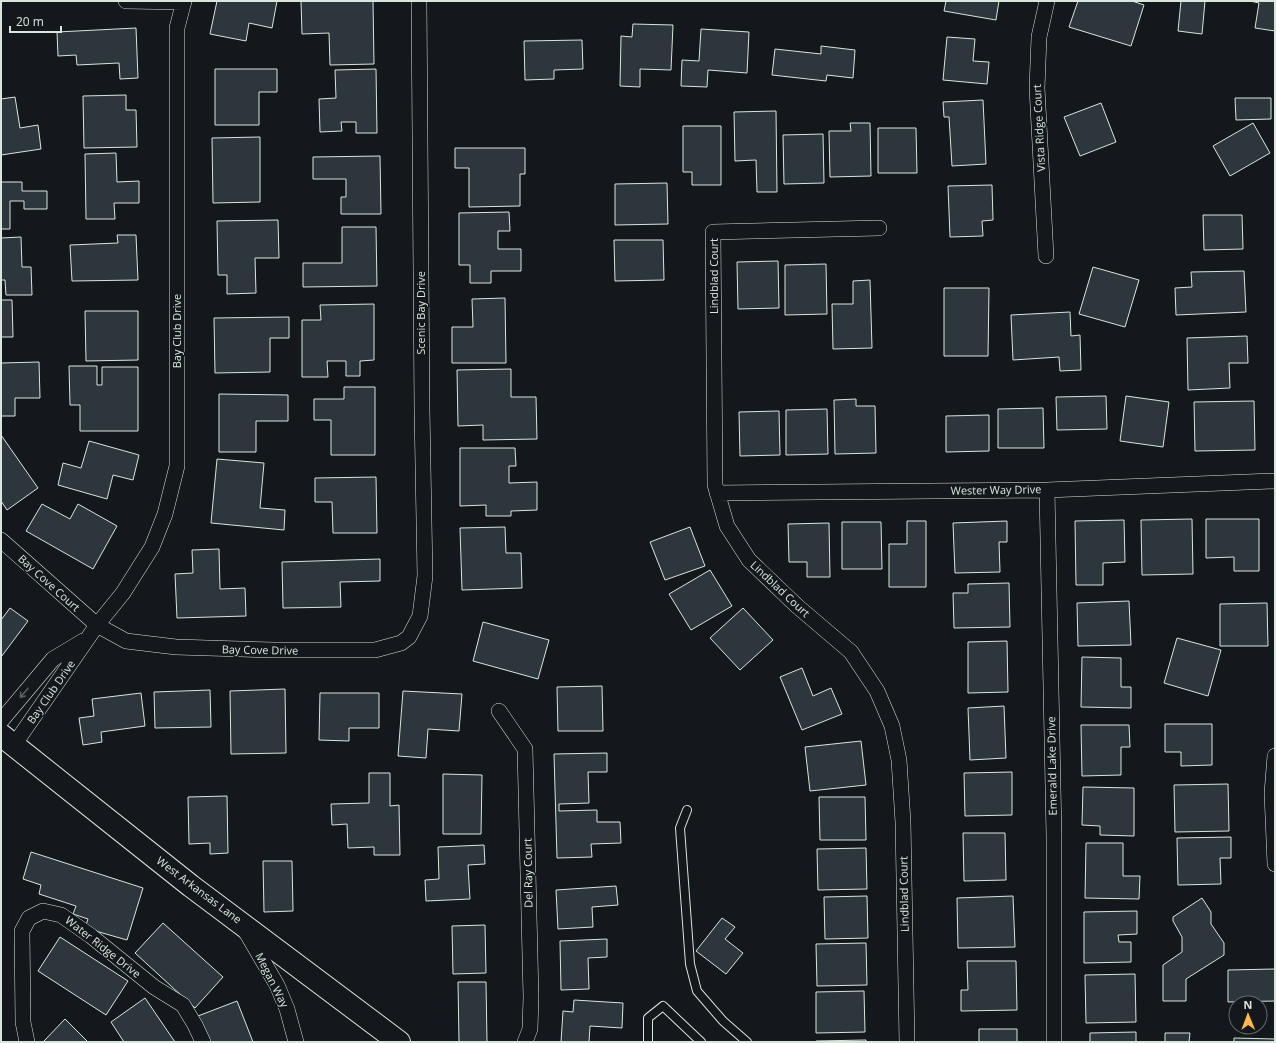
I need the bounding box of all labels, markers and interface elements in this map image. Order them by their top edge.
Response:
scale bar [10,8,61,34]
text: 20 m [16,13,44,30]
street label: Vista Ridge Court [1029,84,1048,172]
street label: Lindblad Court [706,238,721,314]
street label: Scenic Bay Drive [413,271,428,355]
street label: Bay Club Drive [169,294,184,368]
street label: Wester Way Drive [951,481,1041,498]
street label: Bay Cove Court [15,551,84,614]
street label: Lindblad Court [747,557,813,620]
street label: Bay Cove Drive [222,641,298,658]
street label: Bay Club Drive [23,657,78,727]
one-way arrow [20,688,28,699]
street label: Emerald Lake Drive [1043,716,1060,816]
street label: Del Ray Court [519,838,536,908]
street label: West Arkansas Lane [154,853,245,926]
street label: Lindblad Court [895,856,912,932]
street label: Water Ridge Drive [62,912,144,981]
street label: Megan Way [252,950,293,1010]
north arrow [1228,995,1268,1035]
text: N [1243,997,1252,1012]

